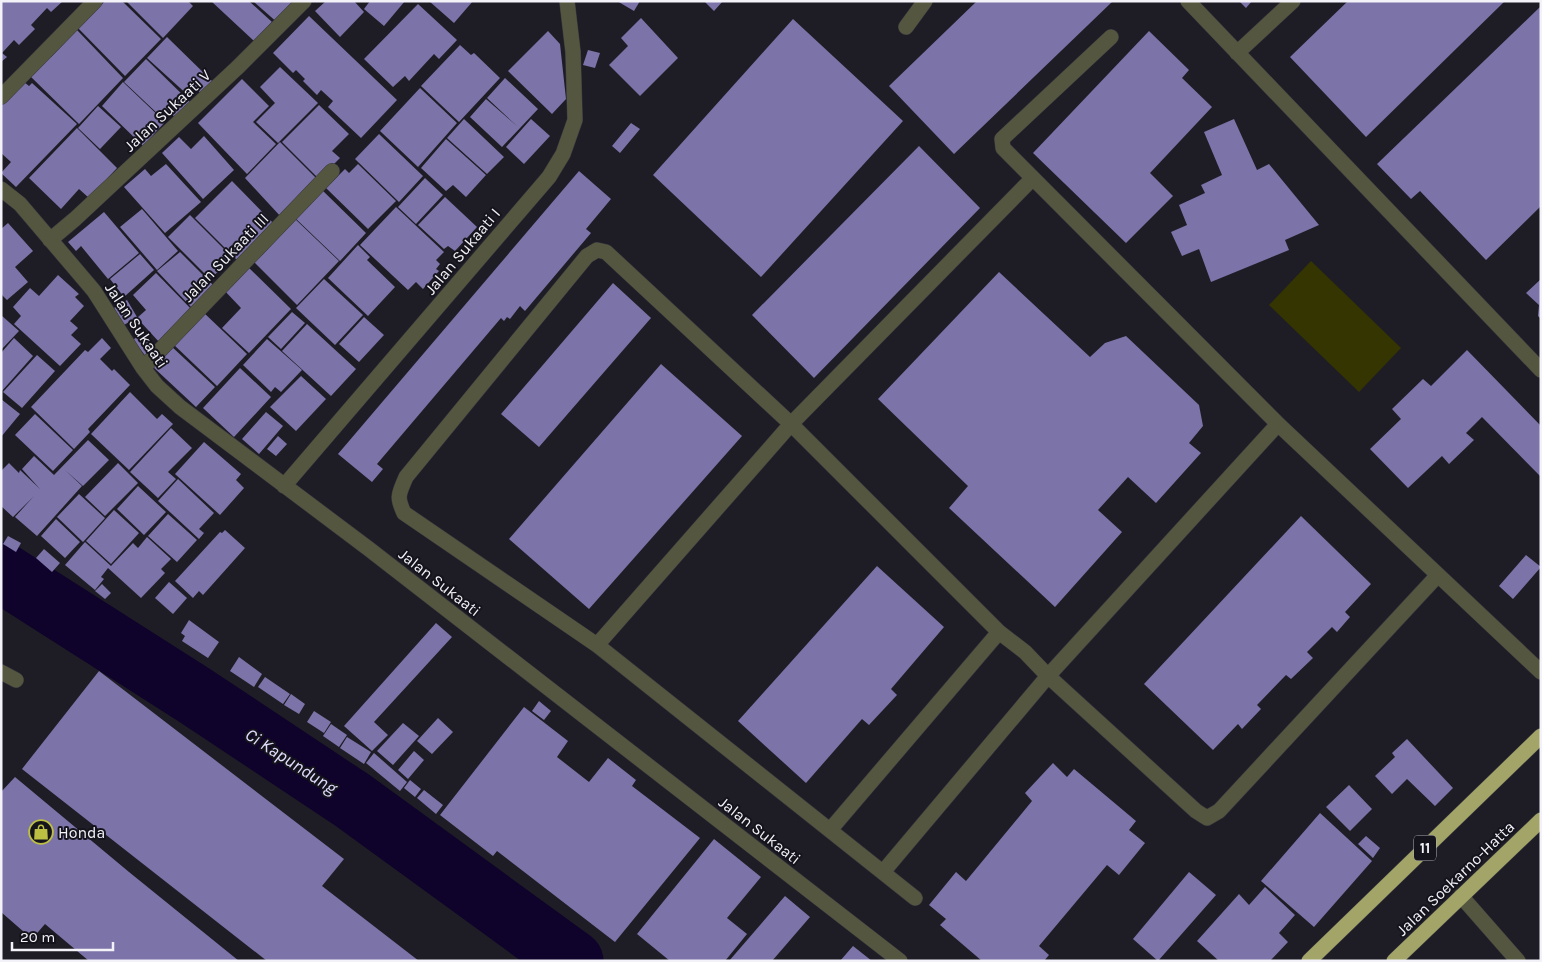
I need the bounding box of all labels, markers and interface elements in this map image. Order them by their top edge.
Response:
street label: Jalan Sukaati V [120,65,215,155]
street label: Jalan Sukaati I [421,204,504,298]
street label: Jalan Sukaati III [178,209,272,306]
street label: Jalan Sukaati [101,279,172,372]
street label: Jalan Sukaati [395,544,484,620]
water label: Ci Kapundung [241,723,342,799]
street label: Jalan Sukaati [715,792,804,868]
street label: Jalan Soekarno-Hatta [1392,817,1518,940]
shop icon: Honda [28,819,54,845]
place label: Honda [58,823,105,842]
road number: 11 [1414,836,1436,860]
scale bar [12,920,114,952]
text: 20 m [20,928,55,946]

